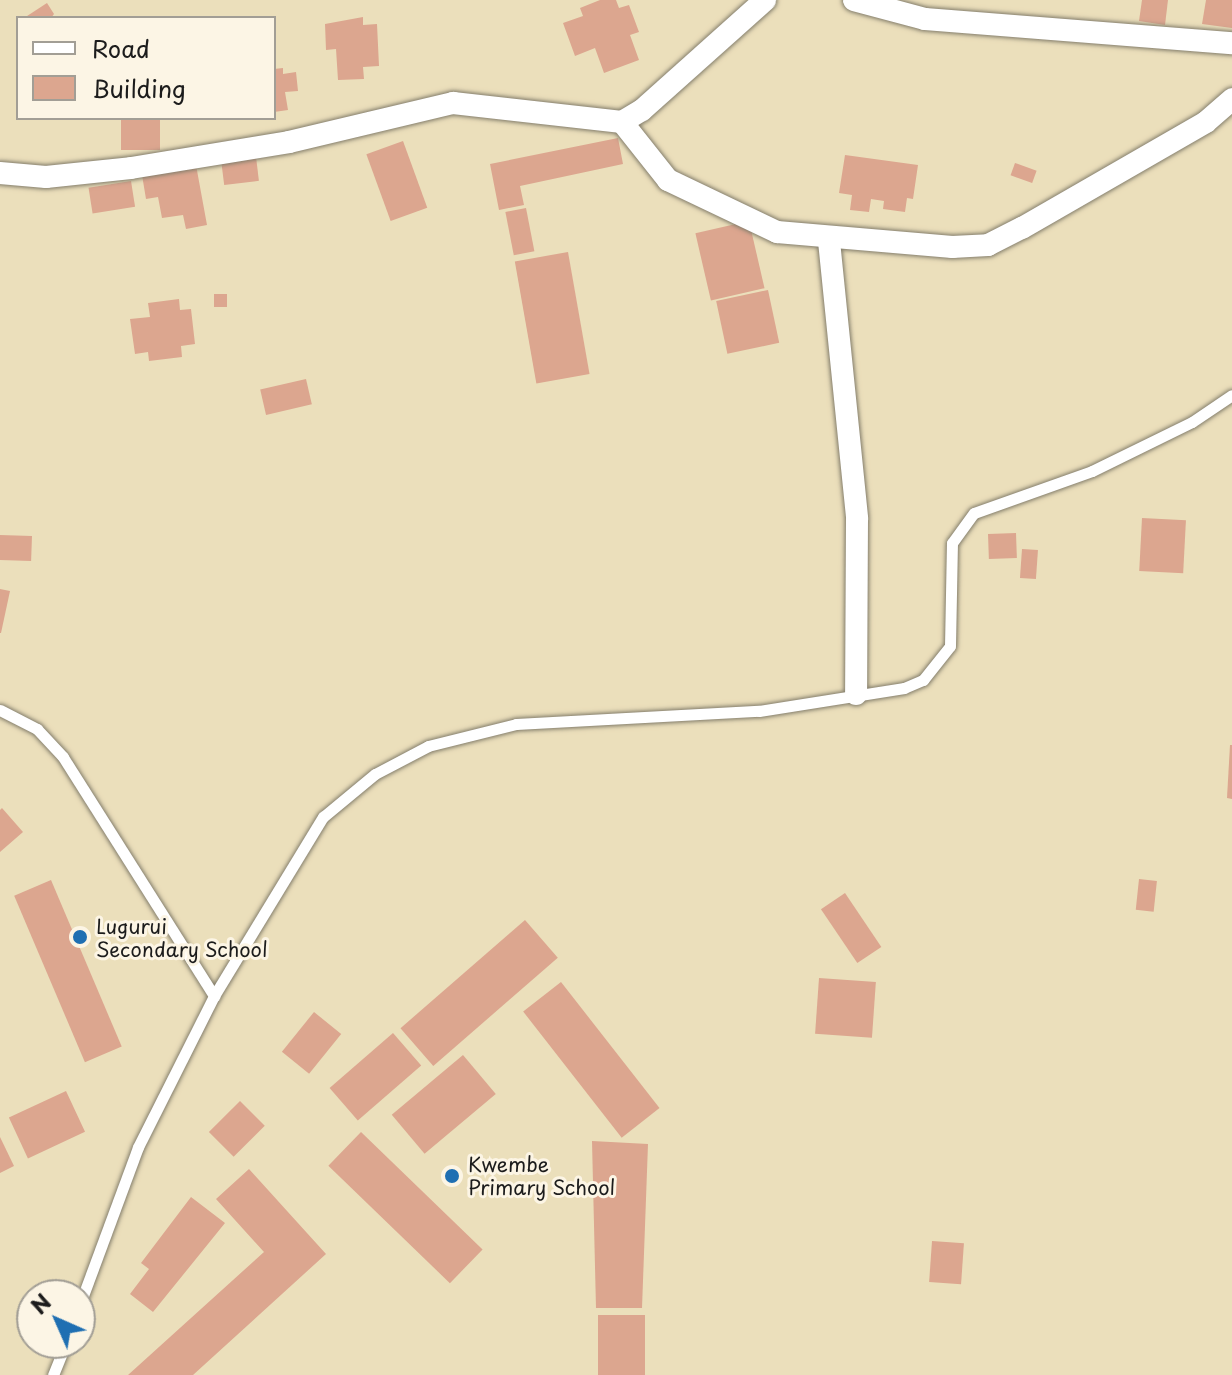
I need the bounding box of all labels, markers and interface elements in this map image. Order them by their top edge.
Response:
legend [16,16,276,120]
text: Road [92,30,150,66]
text: Building [92,70,186,106]
place label: Lugurui Secondary School [96,914,268,961]
marker: Lugurui Secondary School [71,928,89,946]
place label: Kwembe Primary School [468,1152,615,1199]
marker: Kwembe Primary School [443,1167,461,1185]
north arrow [16,1279,96,1359]
text: N [22,1285,58,1321]

